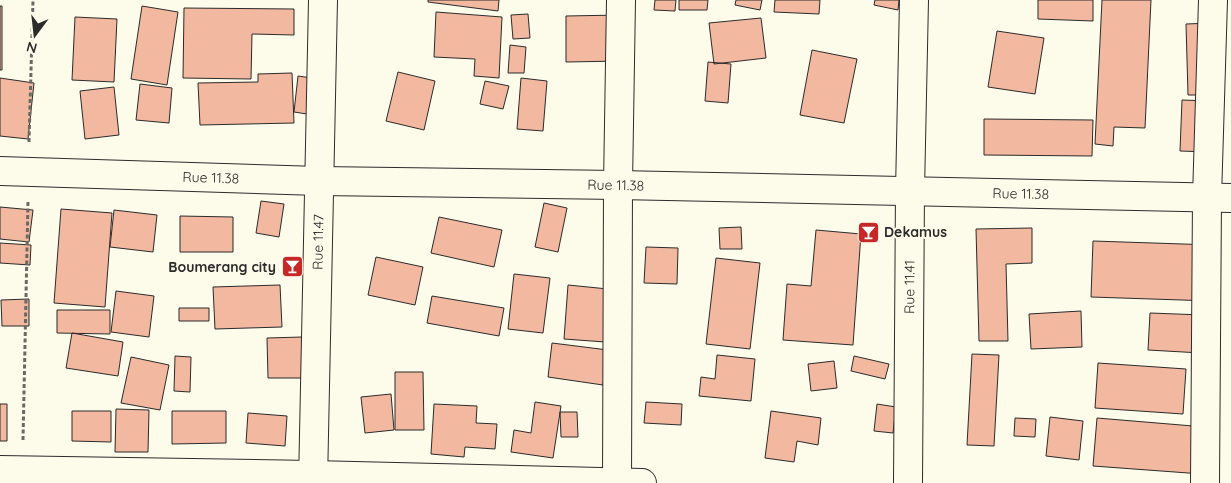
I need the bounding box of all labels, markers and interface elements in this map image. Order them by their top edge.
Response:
north arrow [10,10,60,60]
text: N [24,38,39,58]
street label: Rue 11.38 [182,168,240,187]
street label: Rue 11.38 [587,176,644,195]
street label: Rue 11.38 [992,184,1049,203]
street label: Rue 11.47 [308,214,328,270]
bar icon: Dekamus [856,220,880,244]
place label: Dekamus [884,223,947,241]
bar icon: Boumerang city [280,255,304,279]
place label: Boumerang city [168,258,276,276]
street label: Rue 11.41 [900,260,919,314]

